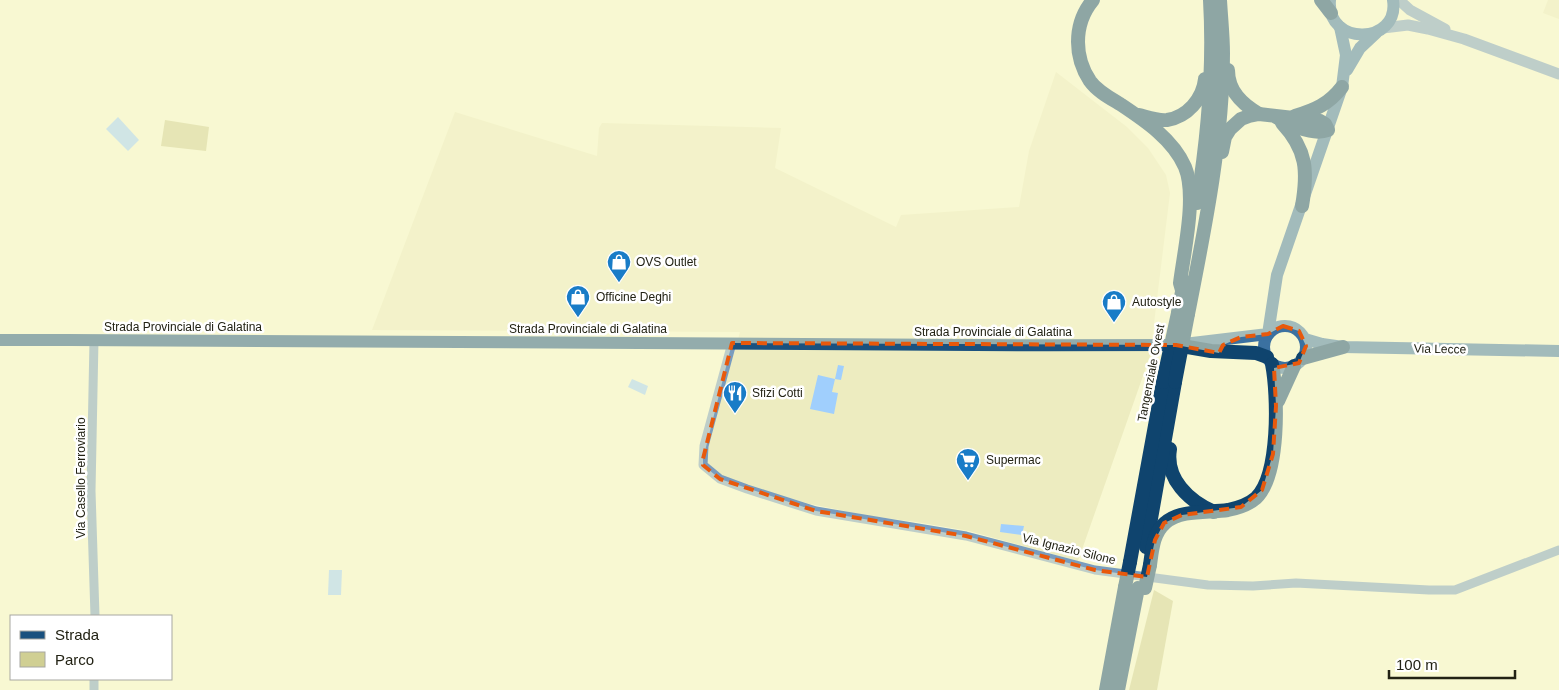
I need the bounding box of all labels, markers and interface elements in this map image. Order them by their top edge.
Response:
shop icon: OVS Outlet [606,249,632,283]
place label: OVS Outlet [636,255,697,269]
shop icon: Officine Deghi [565,284,591,318]
shop icon: Autostyle [1101,289,1127,323]
place label: Officine Deghi [596,290,671,304]
place label: Autostyle [1132,295,1182,309]
street label: Strada Provinciale di Galatina [104,320,262,334]
street label: Strada Provinciale di Galatina [509,322,667,336]
street label: Tangenziale Ovest [1135,323,1167,423]
street label: Strada Provinciale di Galatina [914,325,1072,339]
street label: Via Lecce [1414,342,1467,356]
restaurant icon: Sfizi Cotti [722,380,748,414]
place label: Sfizi Cotti [752,386,803,400]
street label: Via Casello Ferroviario [74,417,88,539]
supermarket icon: Supermac [955,447,981,481]
place label: Supermac [986,453,1041,467]
street label: Via Ignazio Silone [1021,531,1118,567]
legend [10,615,172,680]
text: Strada [55,626,100,643]
scale bar [1389,648,1515,680]
text: Parco [55,651,94,668]
text: 100 m [1396,656,1438,673]

